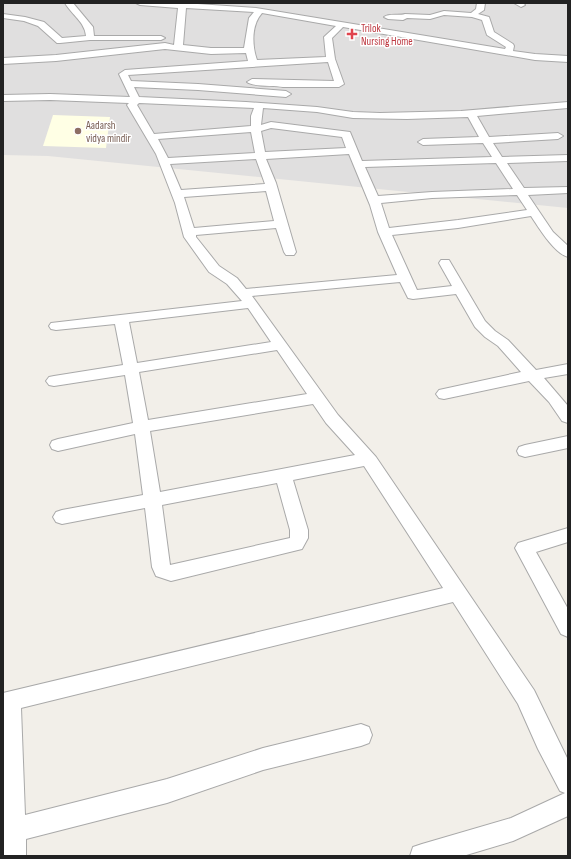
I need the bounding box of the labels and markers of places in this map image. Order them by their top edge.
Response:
place label: Trilok Nursing Home [361,22,413,48]
marker: Trilok Nursing Home [346,28,358,40]
place label: Aadarsh vidya mindir [85,119,131,145]
marker: Aadarsh vidya mindir [73,126,83,136]

